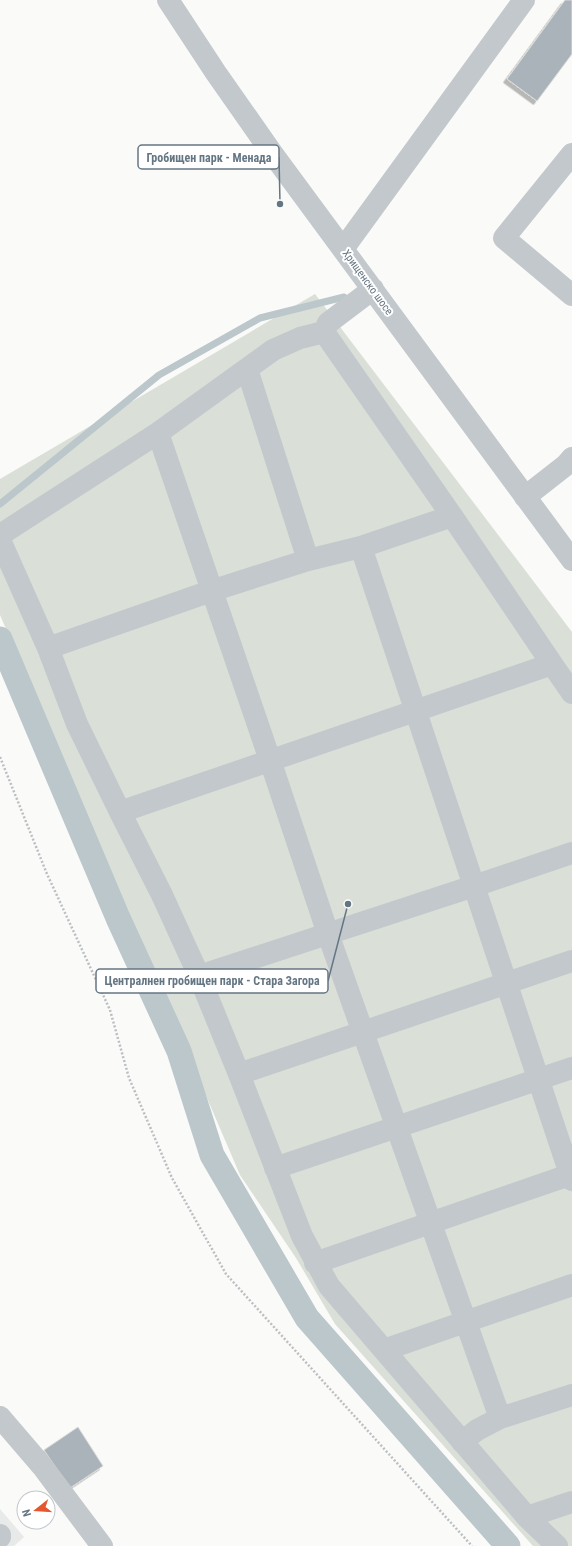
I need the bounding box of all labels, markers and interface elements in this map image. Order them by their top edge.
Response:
callout: Гробищен парк - Менада [138,145,279,169]
text: Гробищен парк - Менада [146,151,272,165]
street label: Хрищенско шосе [340,247,396,318]
callout: Централнен гробищен парк - Стара Загора [96,969,328,993]
text: Централнен гробищен парк - Стара Загора [104,974,320,988]
north arrow [16,1490,56,1530]
text: N [20,1507,34,1518]

